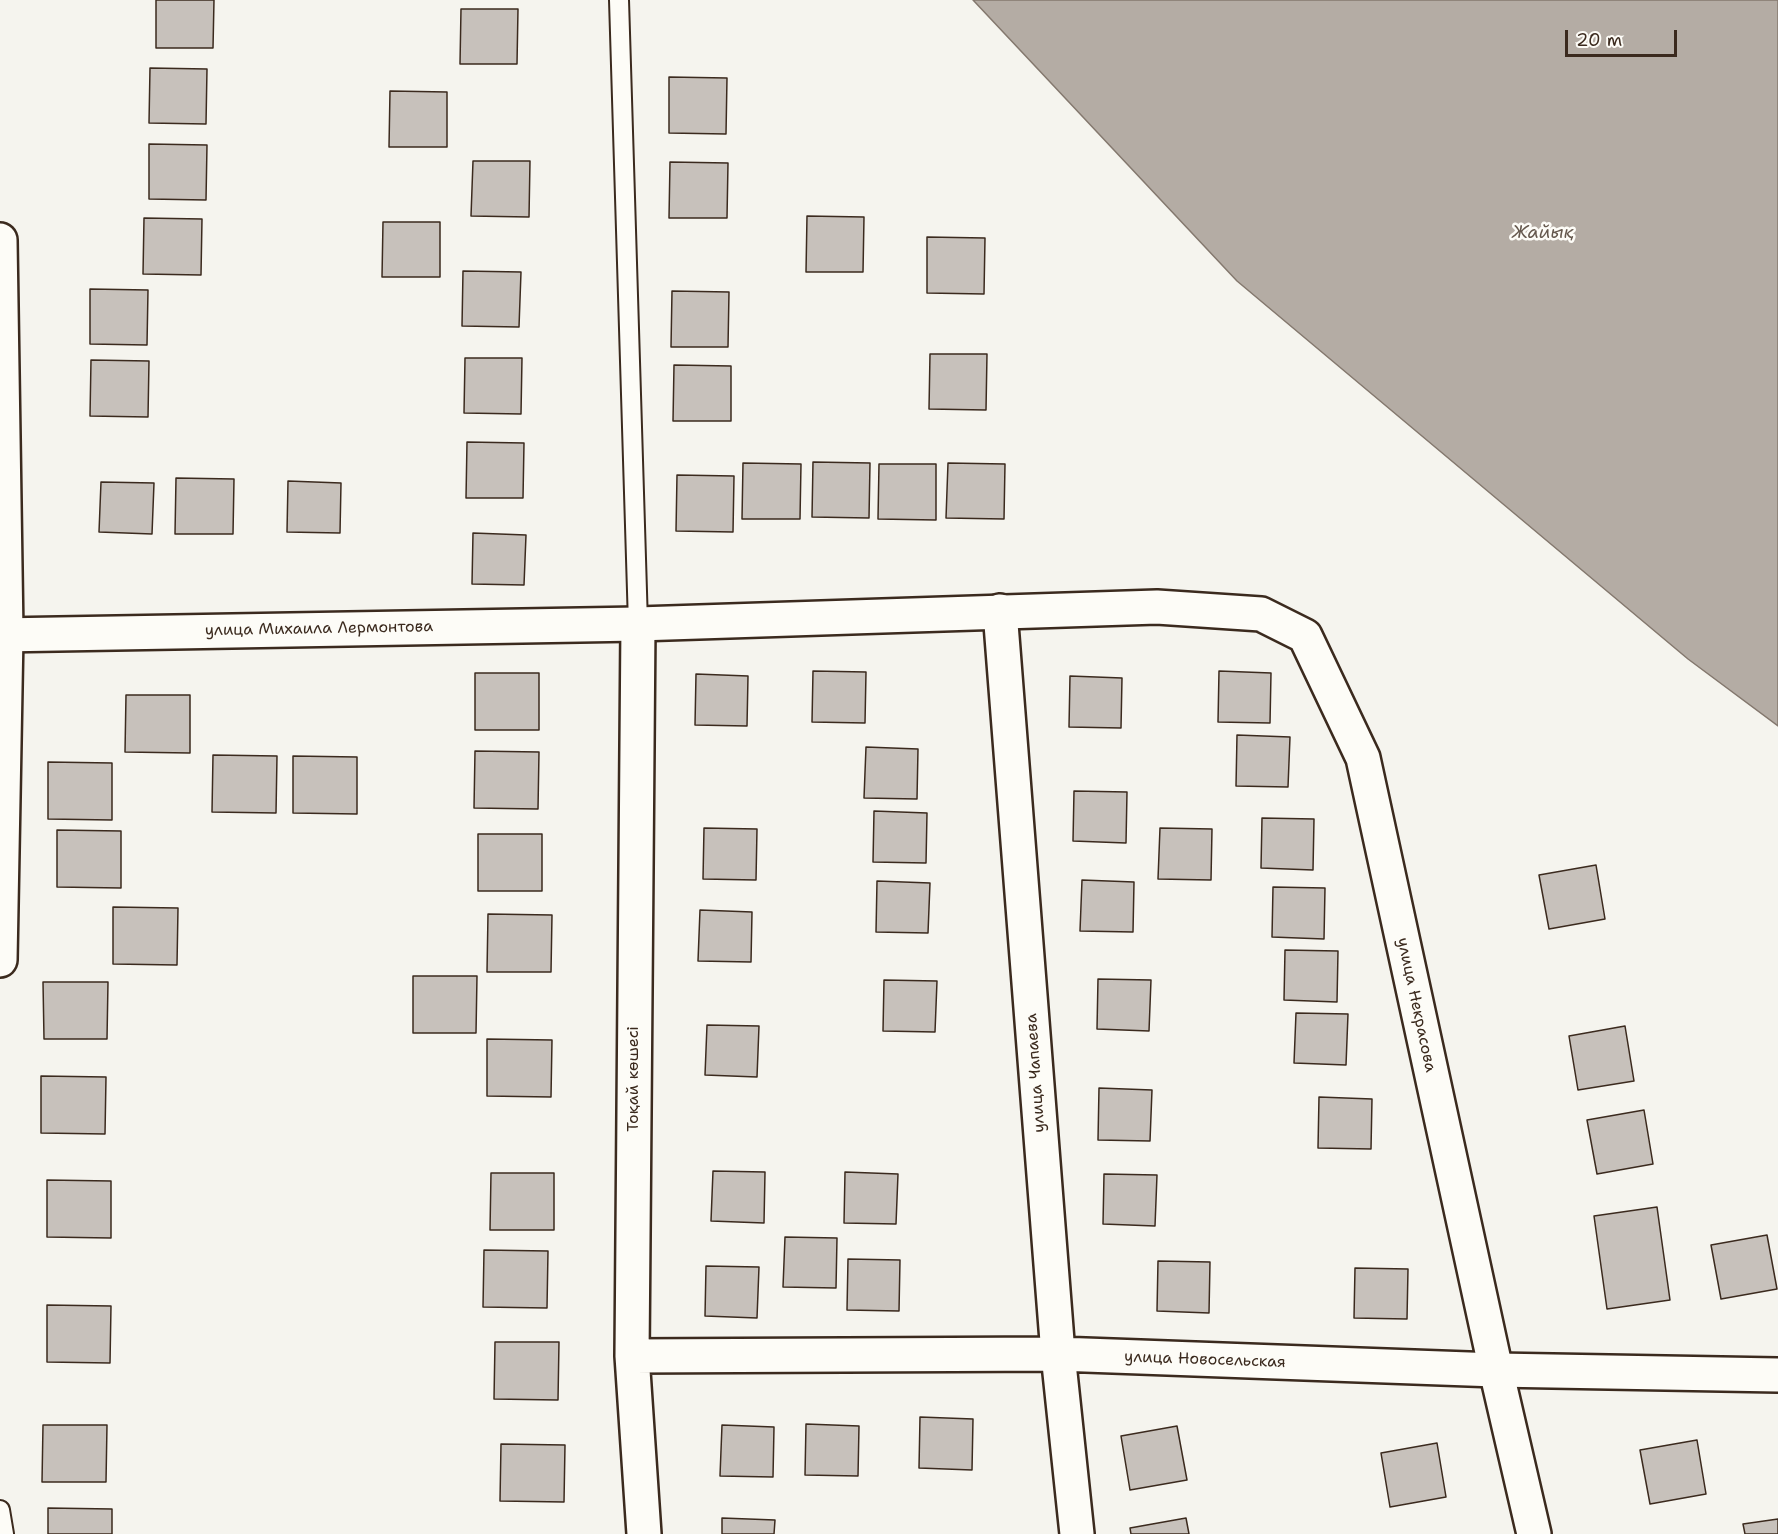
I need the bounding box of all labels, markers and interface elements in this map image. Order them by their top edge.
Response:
scale bar [1568,18,1680,56]
text: 20 m [1576,28,1622,52]
water label: Жайық [1512,222,1574,244]
street label: улица Михаила Лермонтова [205,617,433,641]
street label: улица Некрасова [1392,936,1440,1074]
street label: улица Чапаева [1022,1013,1050,1133]
street label: Тоқай көшесі [624,1026,644,1132]
street label: улица Новосельская [1124,1348,1286,1372]

